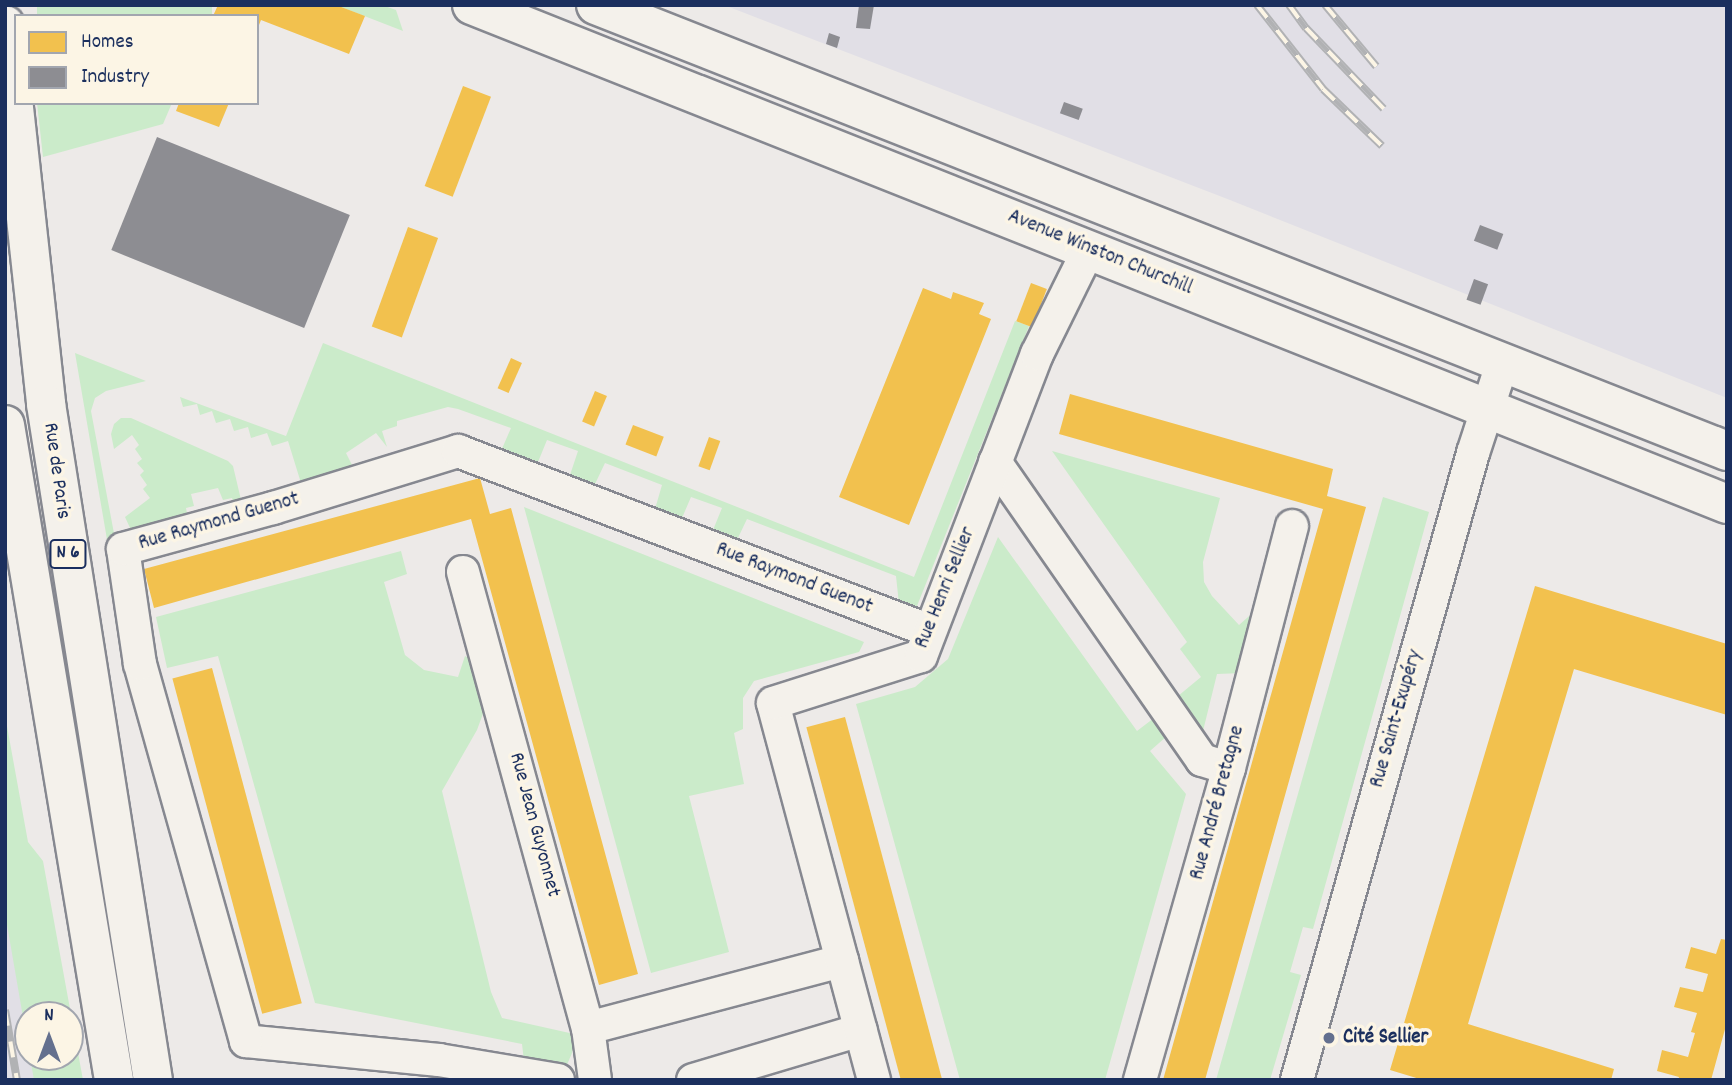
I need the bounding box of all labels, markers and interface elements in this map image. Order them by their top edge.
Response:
legend [14,14,259,105]
text: Homes [81,28,134,58]
text: Industry [81,63,149,93]
street label: Avenue Winston Churchill [1004,204,1196,302]
street label: Rue de Paris [37,421,75,521]
street label: Rue Raymond Guenot [136,487,302,557]
street label: Rue Henri Sellier [910,524,982,652]
road number: N 6 [49,538,87,569]
street label: Rue Raymond Guenot [712,538,876,620]
street label: Rue Saint-Exupéry [1365,647,1429,791]
street label: Rue André Bretagne [1185,723,1251,883]
street label: Rue Jean Guyonnet [503,750,565,900]
north arrow [14,1001,84,1071]
text: N [44,1003,54,1030]
place label: Cité Sellier [1343,1025,1428,1051]
marker: Cité Sellier [1321,1030,1337,1046]

